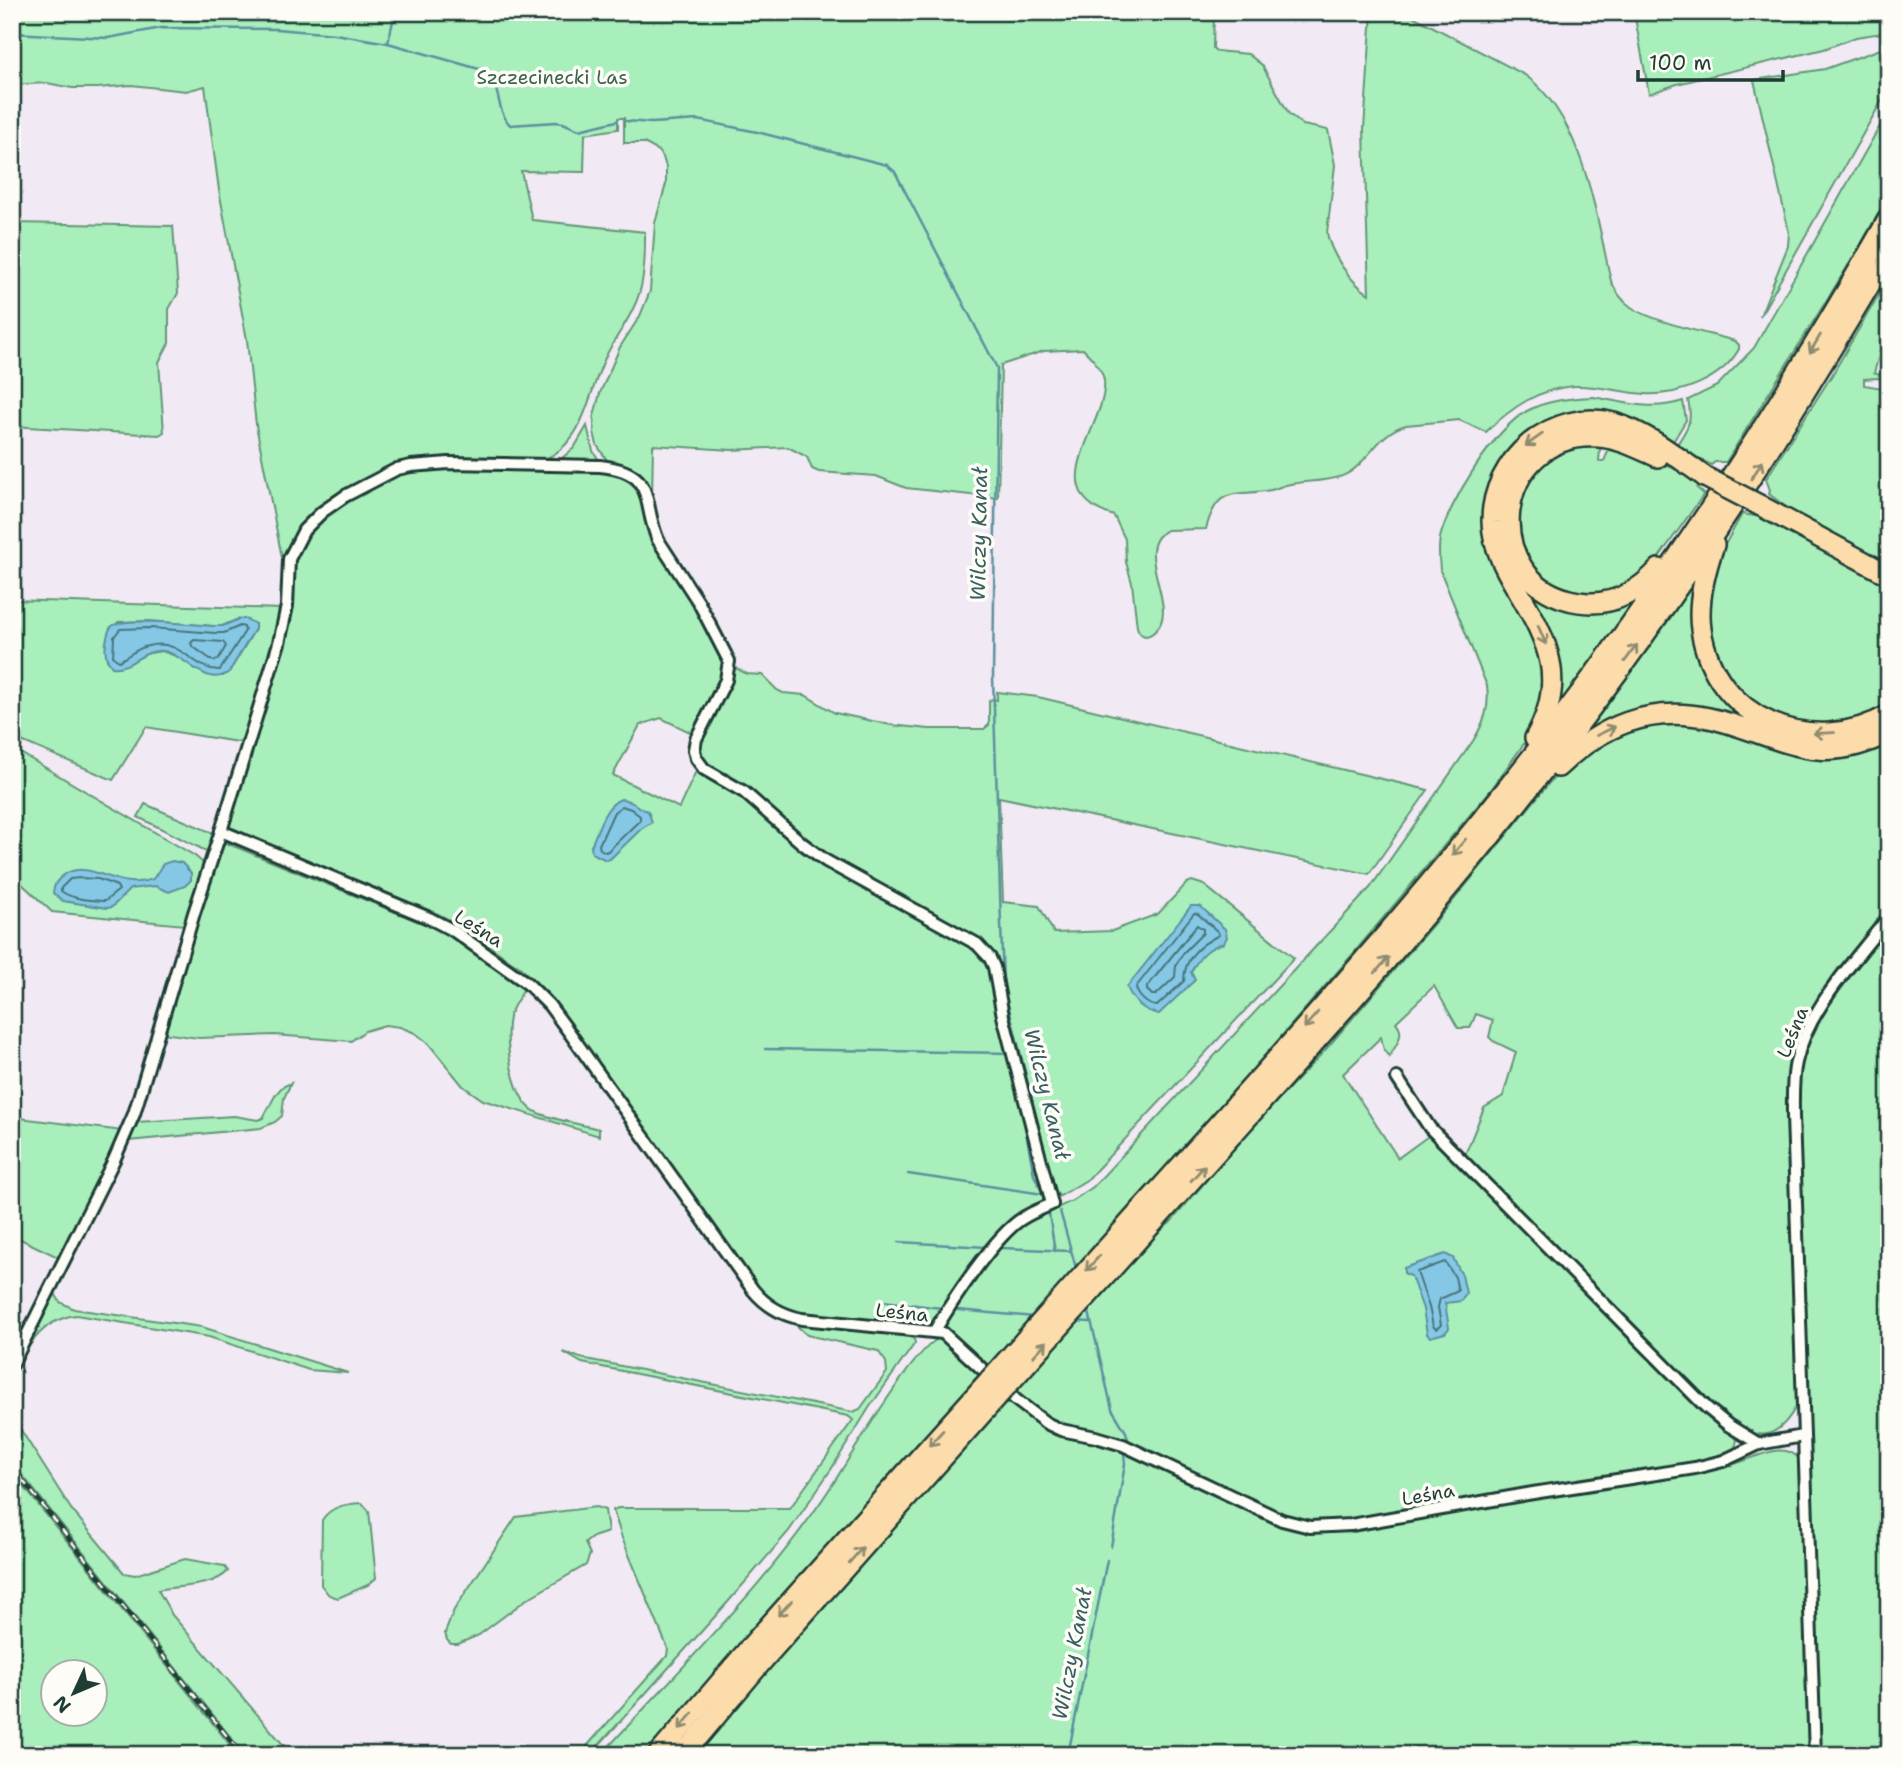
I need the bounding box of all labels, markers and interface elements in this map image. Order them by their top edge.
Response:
scale bar [1638,38,1784,82]
text: 100 m [1649,49,1712,77]
park label: Szczecinecki Las [476,65,628,90]
one-way arrow [1808,333,1822,353]
one-way arrow [1525,433,1544,447]
one-way arrow [1750,460,1764,480]
water label: Wilczy Kanał [964,465,994,601]
one-way arrow [1536,623,1549,645]
one-way arrow [1624,645,1639,663]
one-way arrow [1595,724,1616,738]
one-way arrow [1813,727,1836,740]
one-way arrow [1451,838,1467,856]
street label: Leśna [450,904,508,953]
one-way arrow [1374,957,1390,975]
street label: Leśna [1771,1003,1814,1061]
one-way arrow [1303,1011,1319,1029]
water label: Wilczy Kanał [1017,1026,1077,1164]
one-way arrow [1189,1165,1206,1182]
one-way arrow [1085,1254,1102,1271]
street label: Leśna [874,1297,930,1328]
one-way arrow [1032,1340,1048,1358]
one-way arrow [928,1429,944,1447]
street label: Leśna [1400,1478,1457,1511]
one-way arrow [848,1546,864,1564]
water label: Wilczy Kanał [1045,1584,1099,1722]
one-way arrow [776,1599,793,1616]
north arrow [38,1658,108,1728]
text: N [48,1690,76,1719]
one-way arrow [678,1712,694,1730]

